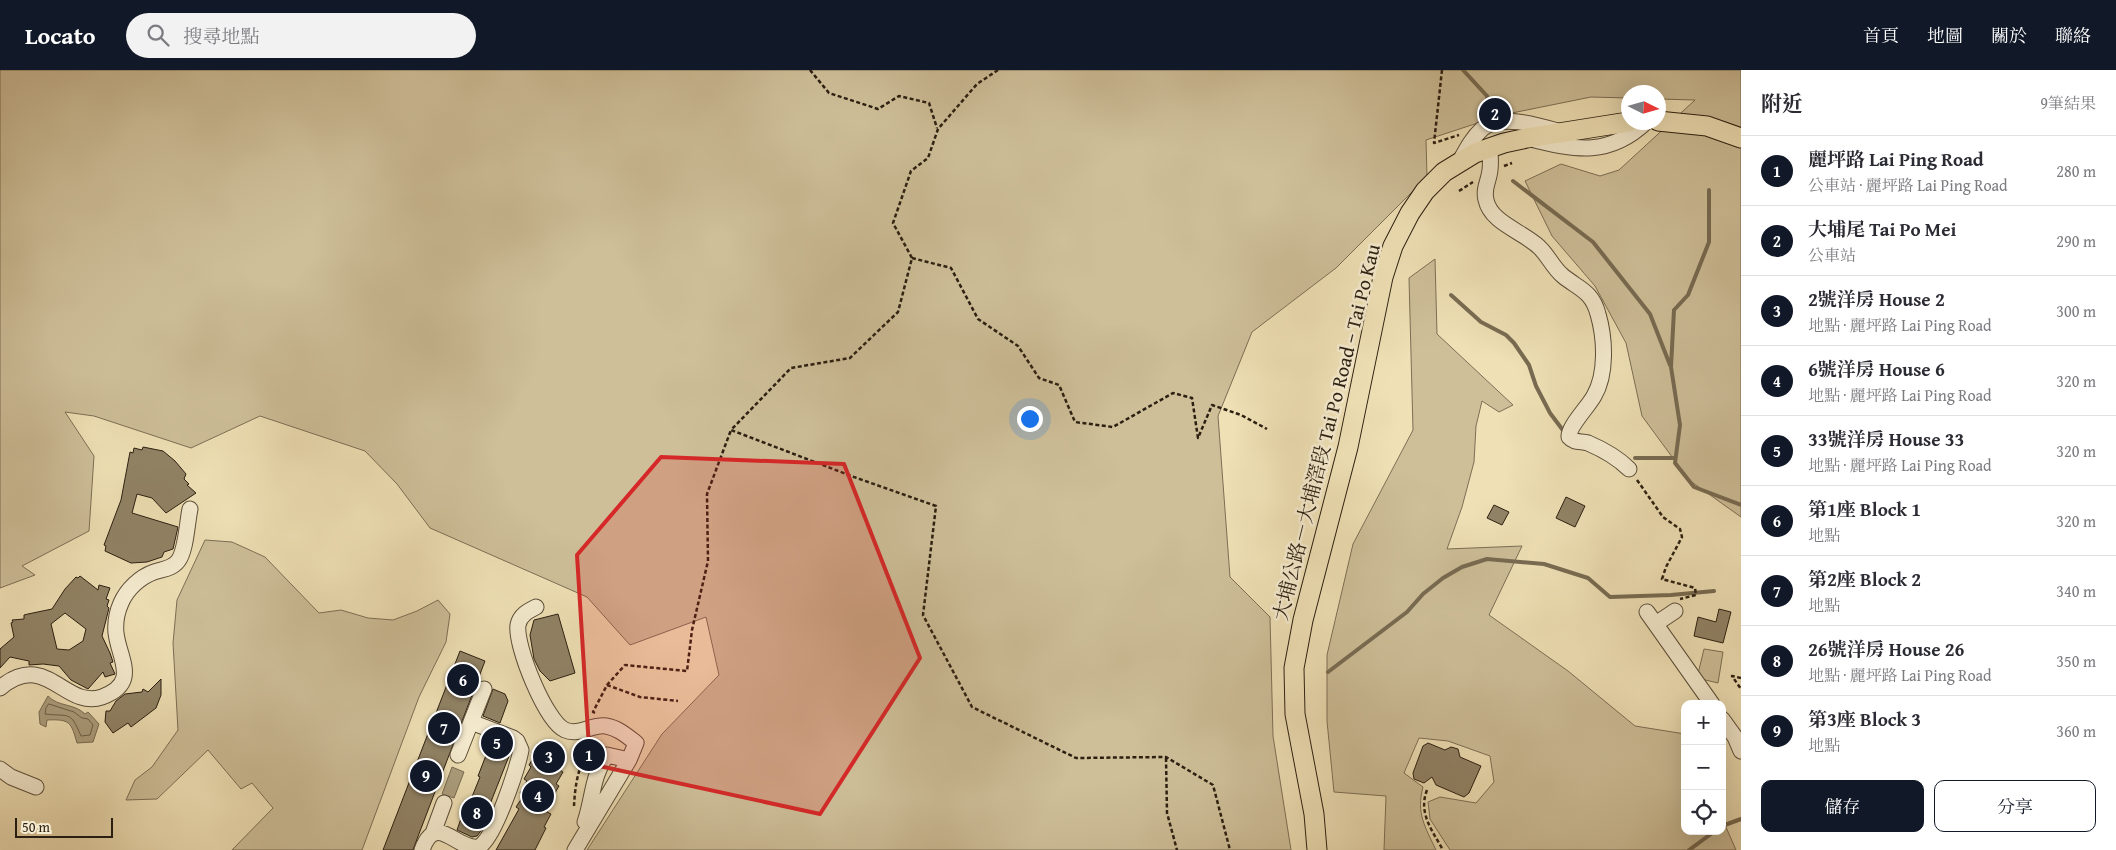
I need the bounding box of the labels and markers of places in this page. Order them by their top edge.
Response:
pin: 2 [1479,95,1511,133]
pin: 6 [447,661,479,699]
pin: 7 [428,709,460,747]
pin: 5 [481,724,513,762]
pin: 1 [573,736,605,774]
pin: 3 [533,738,565,776]
pin: 9 [410,757,442,795]
pin: 4 [522,777,554,815]
pin: 8 [461,794,493,832]

